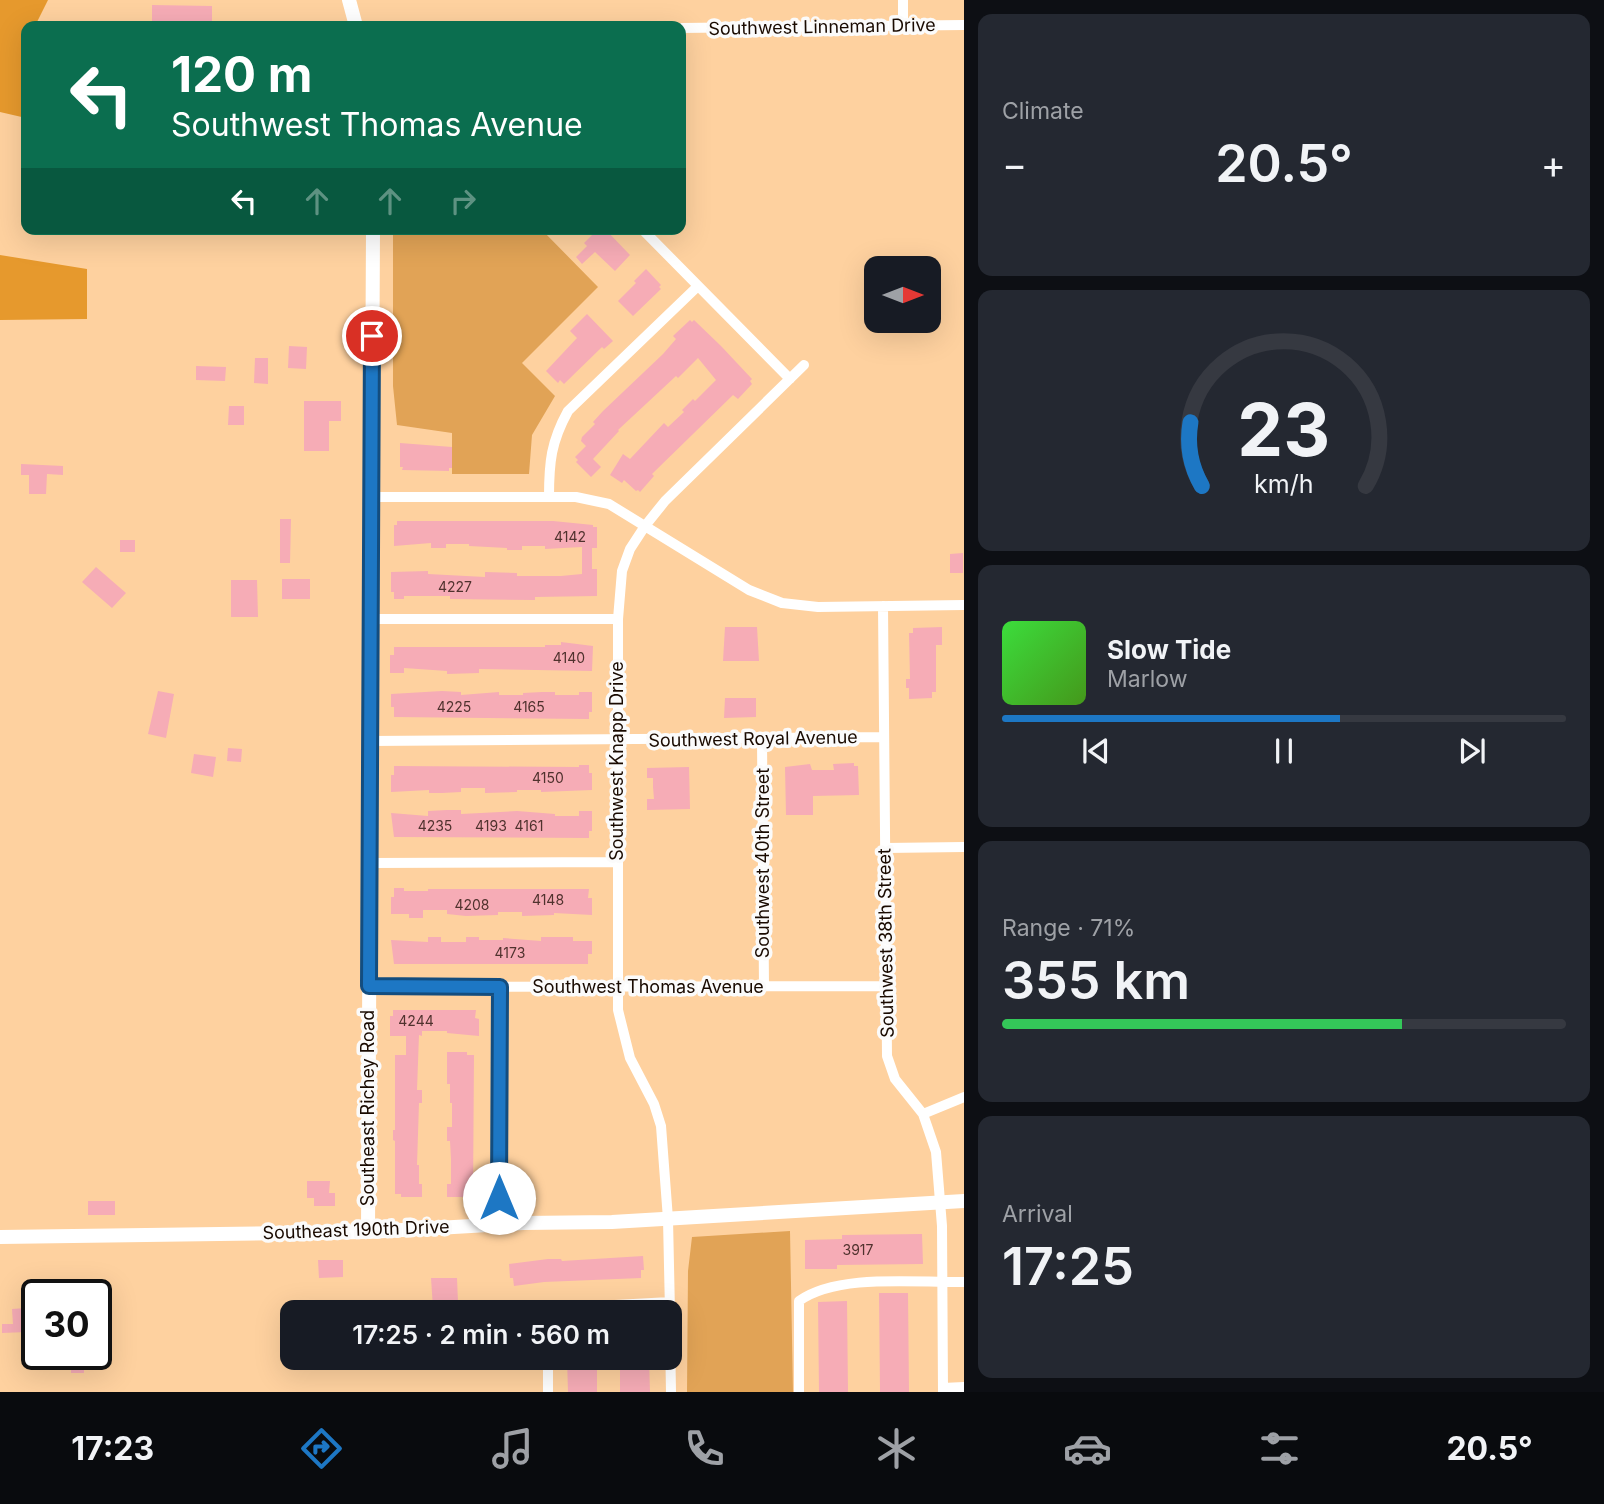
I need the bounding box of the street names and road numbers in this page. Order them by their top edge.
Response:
street label: Southwest Linneman Drive [708,14,936,39]
street label: Southwest Knapp Drive [606,661,627,861]
street label: Southwest Royal Avenue [648,726,858,751]
street label: Southwest 40th Street [752,768,773,958]
street label: Southwest 38th Street [873,848,898,1038]
street label: Southwest Thomas Avenue [532,976,764,997]
street label: Southeast Richey Road [357,1010,378,1206]
street label: Southeast 190th Drive [262,1216,450,1243]

